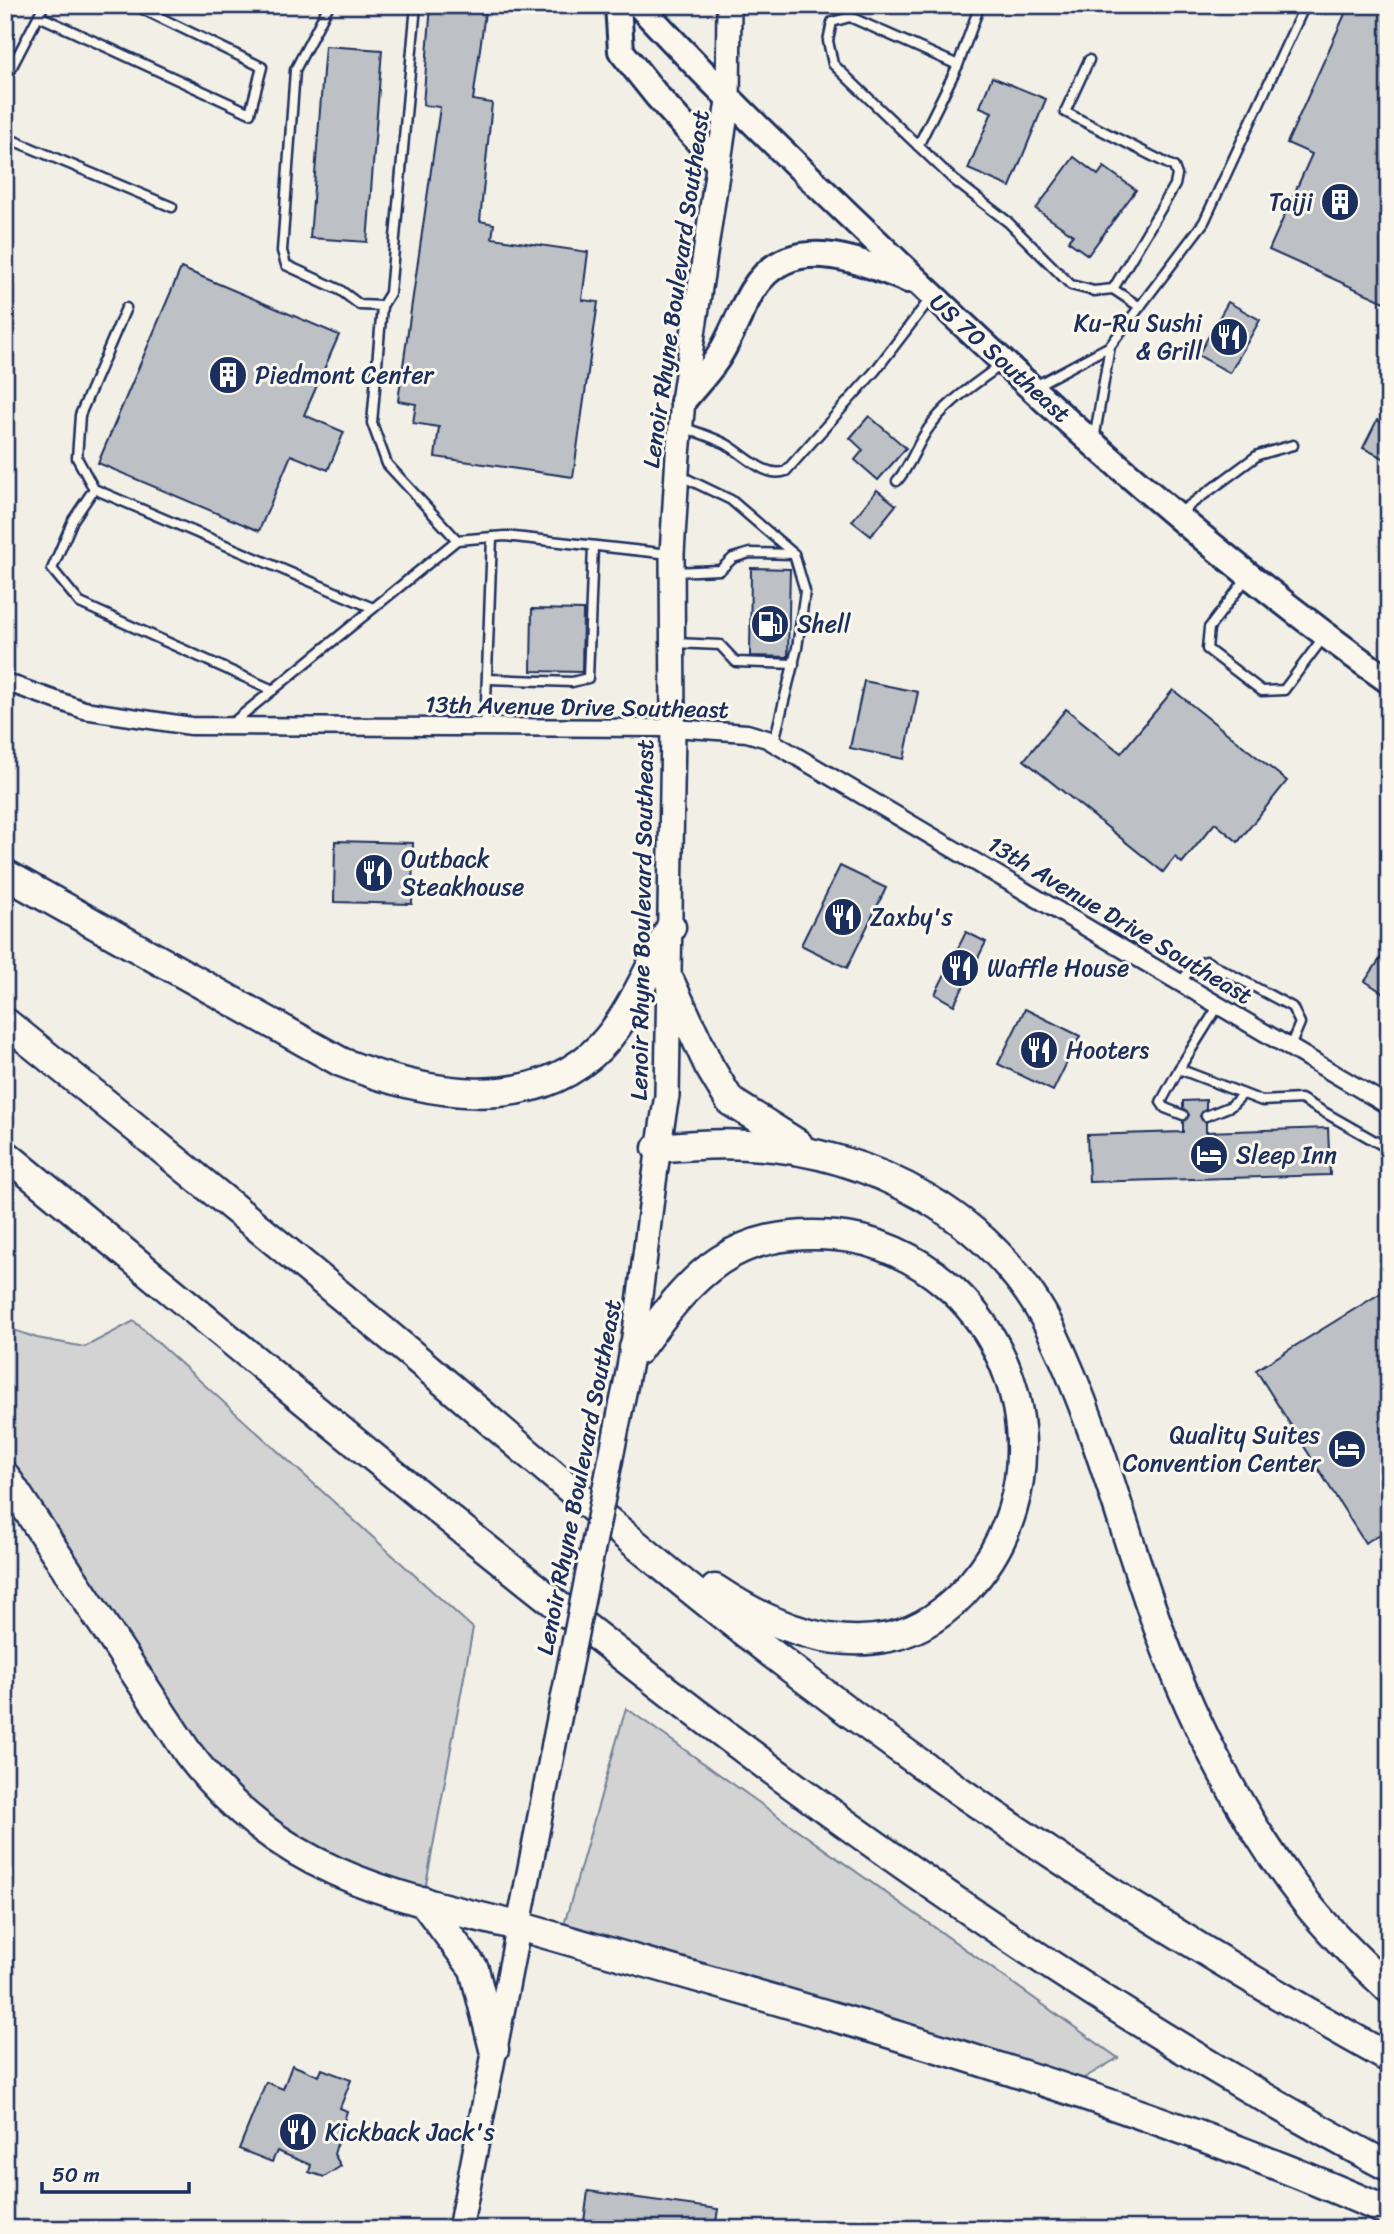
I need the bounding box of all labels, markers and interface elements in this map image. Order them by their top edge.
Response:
street label: Lenoir Rhyne Boulevard Southeast [630,107,722,471]
place label: Taiji [1269,181,1313,223]
building icon: Taiji [1319,181,1361,223]
street label: US 70 Southeast [919,282,1081,434]
place label: Ku-Ru Sushi & Grill [1074,302,1203,372]
restaurant icon: Ku-Ru Sushi & Grill [1208,316,1250,358]
building icon: Piedmont Center [207,354,249,396]
place label: Piedmont Center [255,354,436,396]
fuel station icon: Shell [749,603,791,645]
place label: Shell [797,603,852,645]
street label: 13th Avenue Drive Southeast [425,683,729,731]
street label: Lenoir Rhyne Boulevard Southeast [618,739,666,1101]
street label: 13th Avenue Drive Southeast [979,824,1261,1016]
place label: Outback Steakhouse [401,838,524,908]
restaurant icon: Outback Steakhouse [353,852,395,894]
restaurant icon: Zaxby's [822,896,864,938]
place label: Zaxby's [870,896,953,938]
restaurant icon: Waffle House [939,947,981,989]
place label: Waffle House [987,947,1129,989]
restaurant icon: Hooters [1018,1029,1060,1071]
place label: Hooters [1066,1029,1149,1071]
hotel icon: Sleep Inn [1188,1134,1230,1176]
place label: Sleep Inn [1236,1134,1337,1176]
street label: Lenoir Rhyne Boulevard Southeast [524,1296,634,1658]
place label: Quality Suites Convention Center [1123,1414,1322,1484]
hotel icon: Quality Suites Convention Center [1326,1428,1368,1470]
restaurant icon: Kickback Jack's [277,2111,319,2153]
place label: Kickback Jack's [325,2111,495,2153]
scale bar [42,2150,189,2194]
text: 50 m [52,2156,100,2194]

